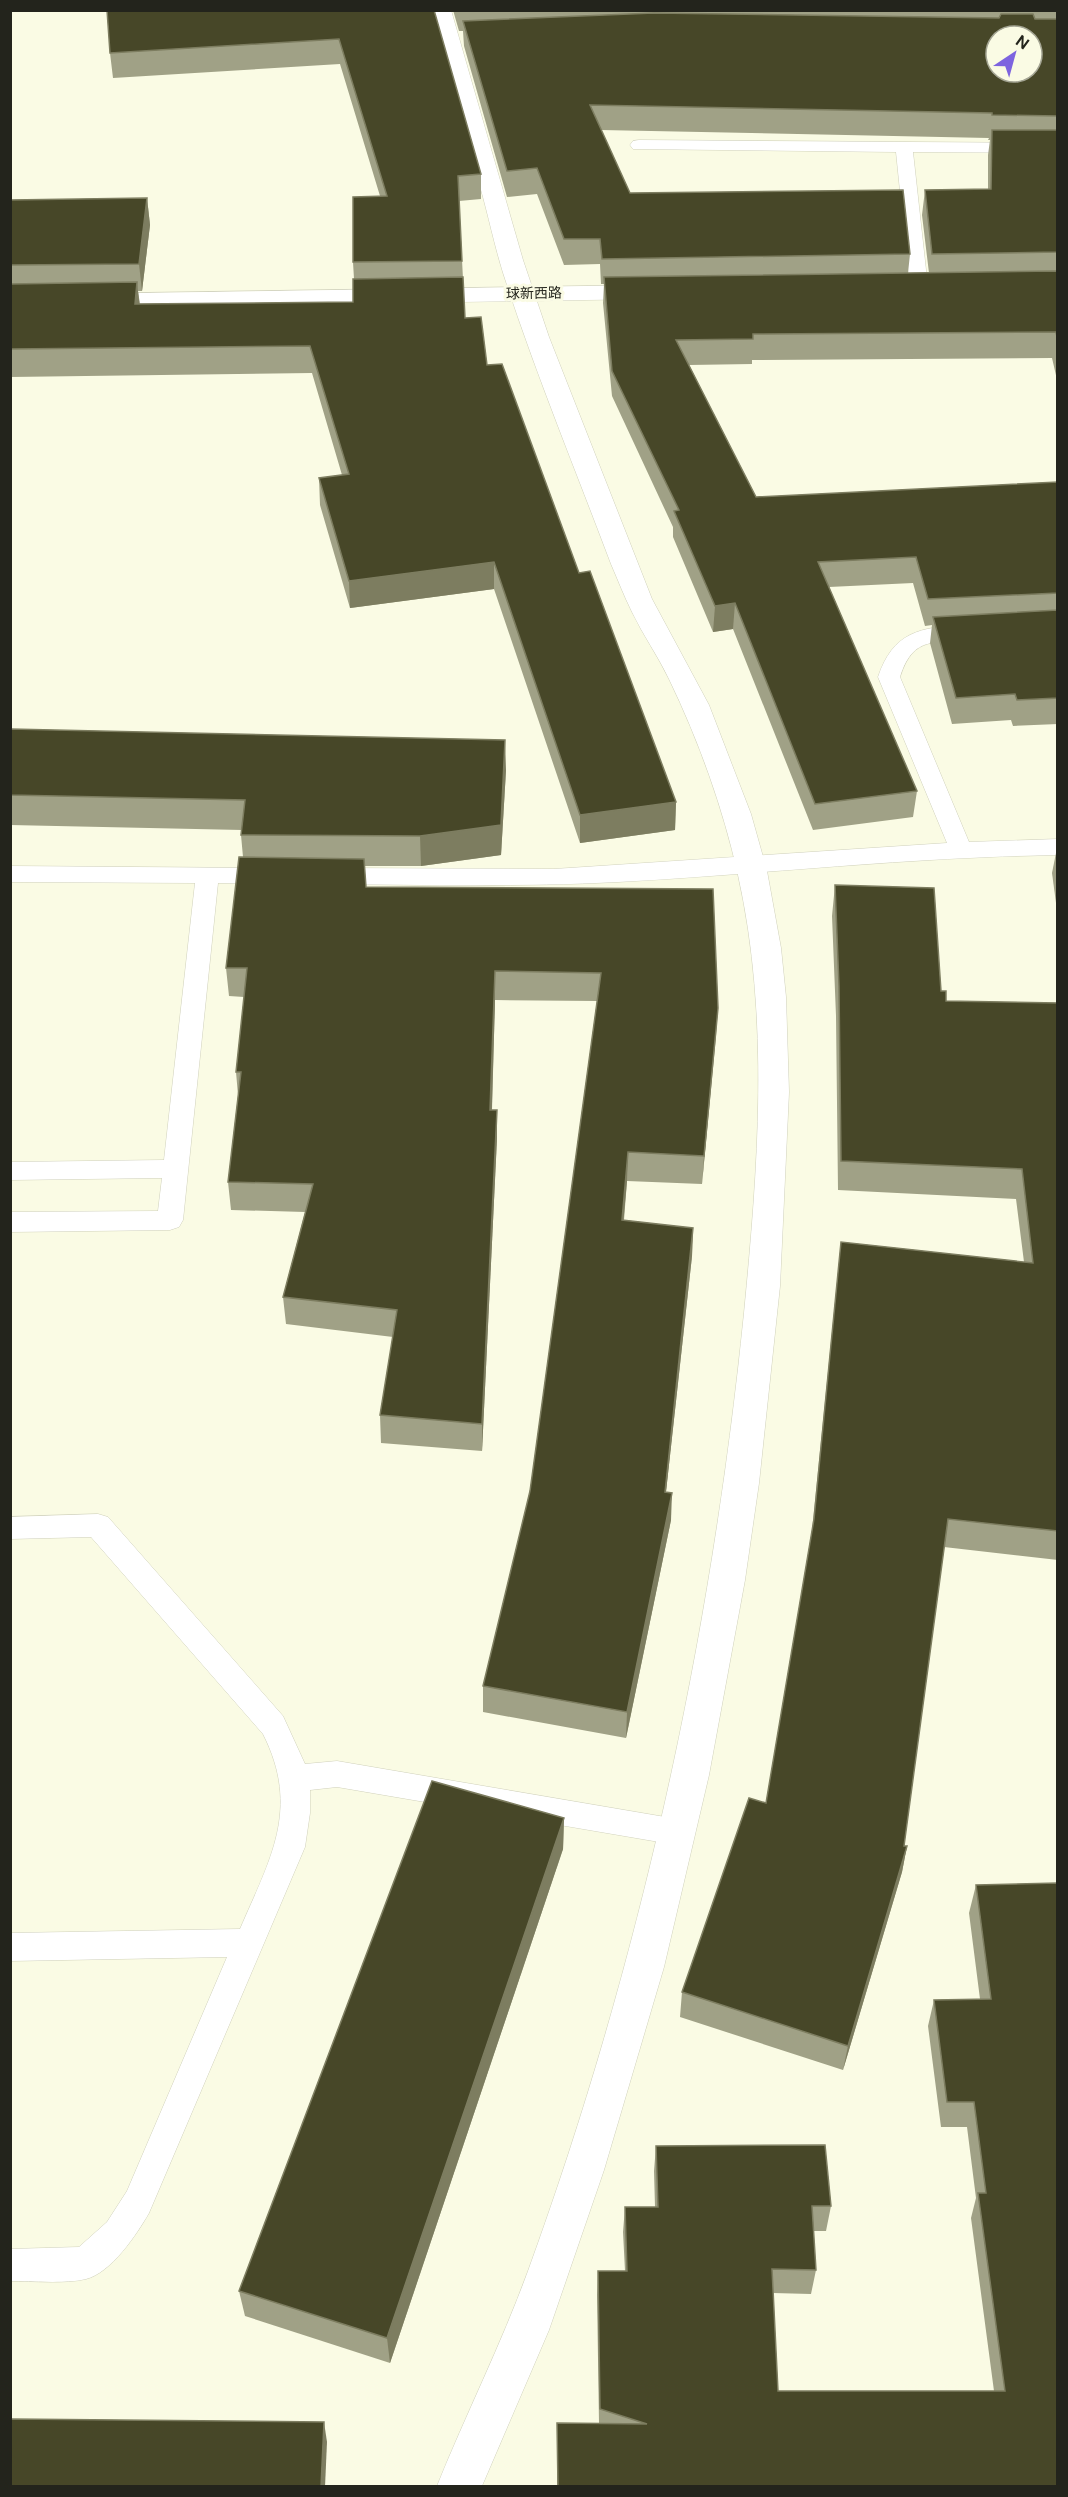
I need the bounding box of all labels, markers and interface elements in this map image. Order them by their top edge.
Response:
north arrow [984,24,1044,84]
text: N [1012,30,1033,54]
street label: 球新西路 [506,284,562,302]

